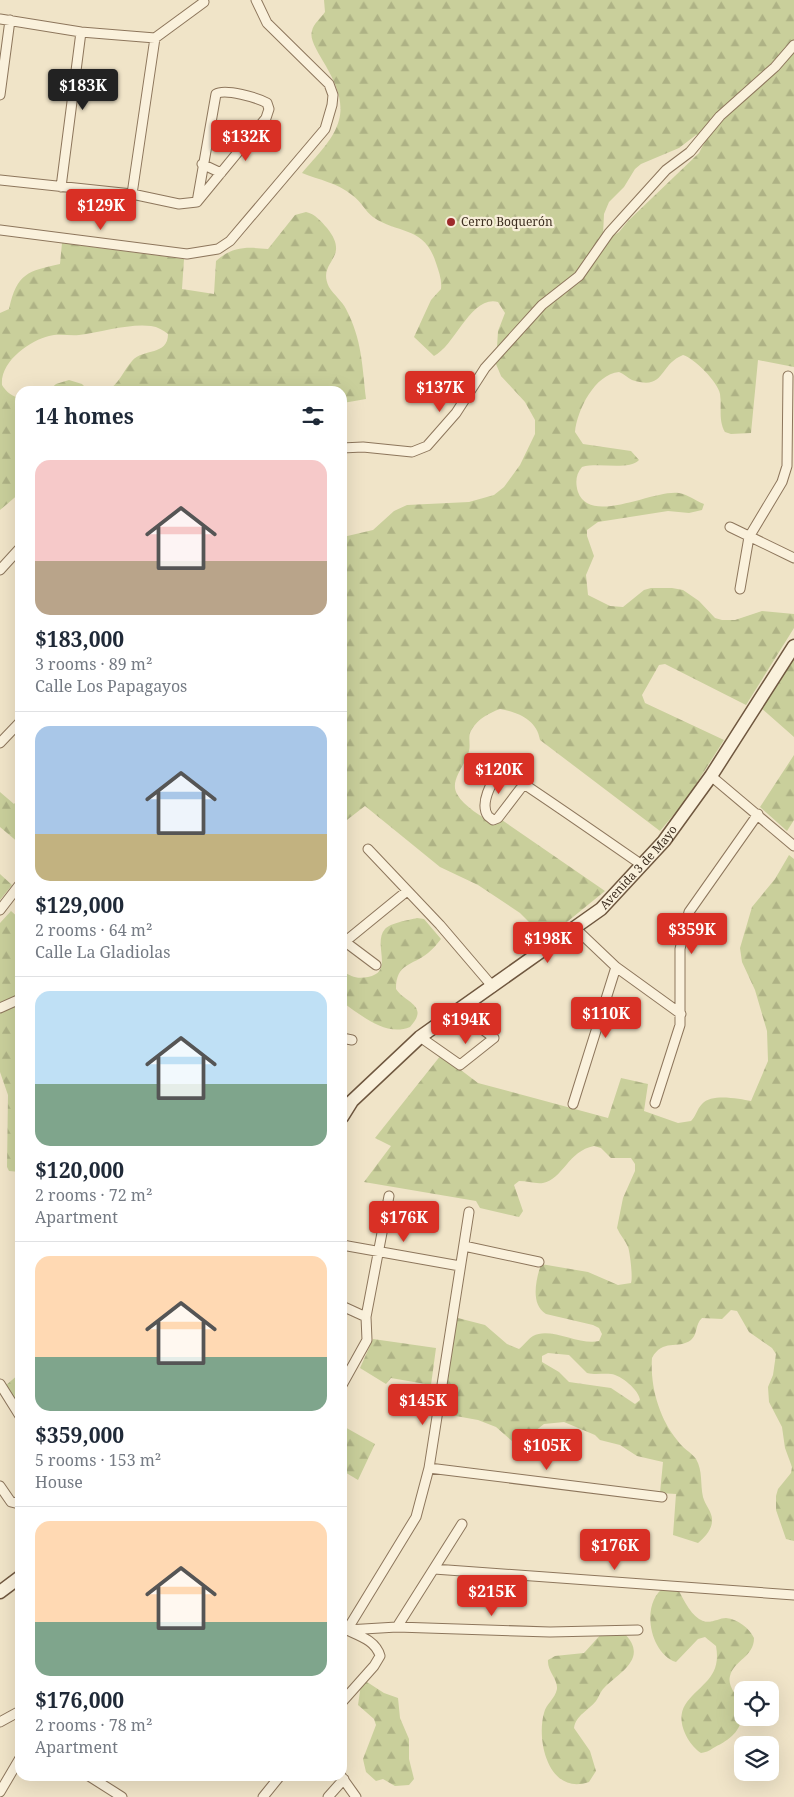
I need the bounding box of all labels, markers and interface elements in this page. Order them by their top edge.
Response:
pin: $183K [48,68,118,111]
text: $183K [59,74,107,96]
pin: $132K [211,120,281,162]
text: $132K [222,125,270,147]
pin: $129K [66,188,136,231]
text: $129K [77,194,125,216]
place label: Cerro Boquerón [461,213,553,230]
marker: Cerro Boquerón [445,216,457,228]
pin: $137K [405,370,475,413]
text: $137K [416,376,464,398]
text: 14 homes [35,402,134,430]
icon: filters [299,402,327,430]
icon: home [136,493,226,583]
text: $183,000 [35,625,124,653]
text: 3 rooms · 89 m² [35,653,152,675]
text: Calle Los Papagayos [35,675,187,697]
pin: $120K [464,752,534,795]
icon: home [136,758,226,848]
text: $120K [475,758,523,780]
street label: Avenida 3 de Mayo [596,821,681,913]
text: $129,000 [35,891,124,919]
pin: $359K [657,912,727,955]
text: $359K [668,918,716,940]
text: 2 rooms · 64 m² [35,919,152,941]
pin: $198K [513,922,583,964]
text: $198K [524,927,572,949]
text: Calle La Gladiolas [35,941,170,963]
pin: $110K [571,996,641,1039]
pin: $194K [431,1002,501,1045]
text: $110K [582,1002,630,1024]
text: $194K [442,1008,490,1030]
icon: home [136,1023,226,1113]
text: $120,000 [35,1156,124,1184]
text: 2 rooms · 72 m² [35,1184,152,1206]
pin: $176K [369,1200,439,1243]
text: Apartment [35,1206,118,1228]
text: $176K [380,1206,428,1228]
icon: home [136,1288,226,1378]
pin: $145K [388,1384,458,1426]
text: $145K [399,1389,447,1411]
text: $359,000 [35,1421,124,1449]
pin: $105K [512,1428,582,1471]
text: $105K [523,1434,571,1456]
text: 5 rooms · 153 m² [35,1449,161,1471]
text: House [35,1471,83,1493]
pin: $176K [580,1528,650,1571]
text: $176K [591,1534,639,1556]
icon: home [136,1553,226,1643]
pin: $215K [457,1574,527,1617]
text: $215K [468,1580,516,1602]
map controls [734,1681,779,1781]
button: locate [734,1681,779,1726]
text: $176,000 [35,1686,124,1714]
text: 2 rooms · 78 m² [35,1714,152,1736]
text: Apartment [35,1736,118,1758]
button: layers [734,1736,779,1781]

